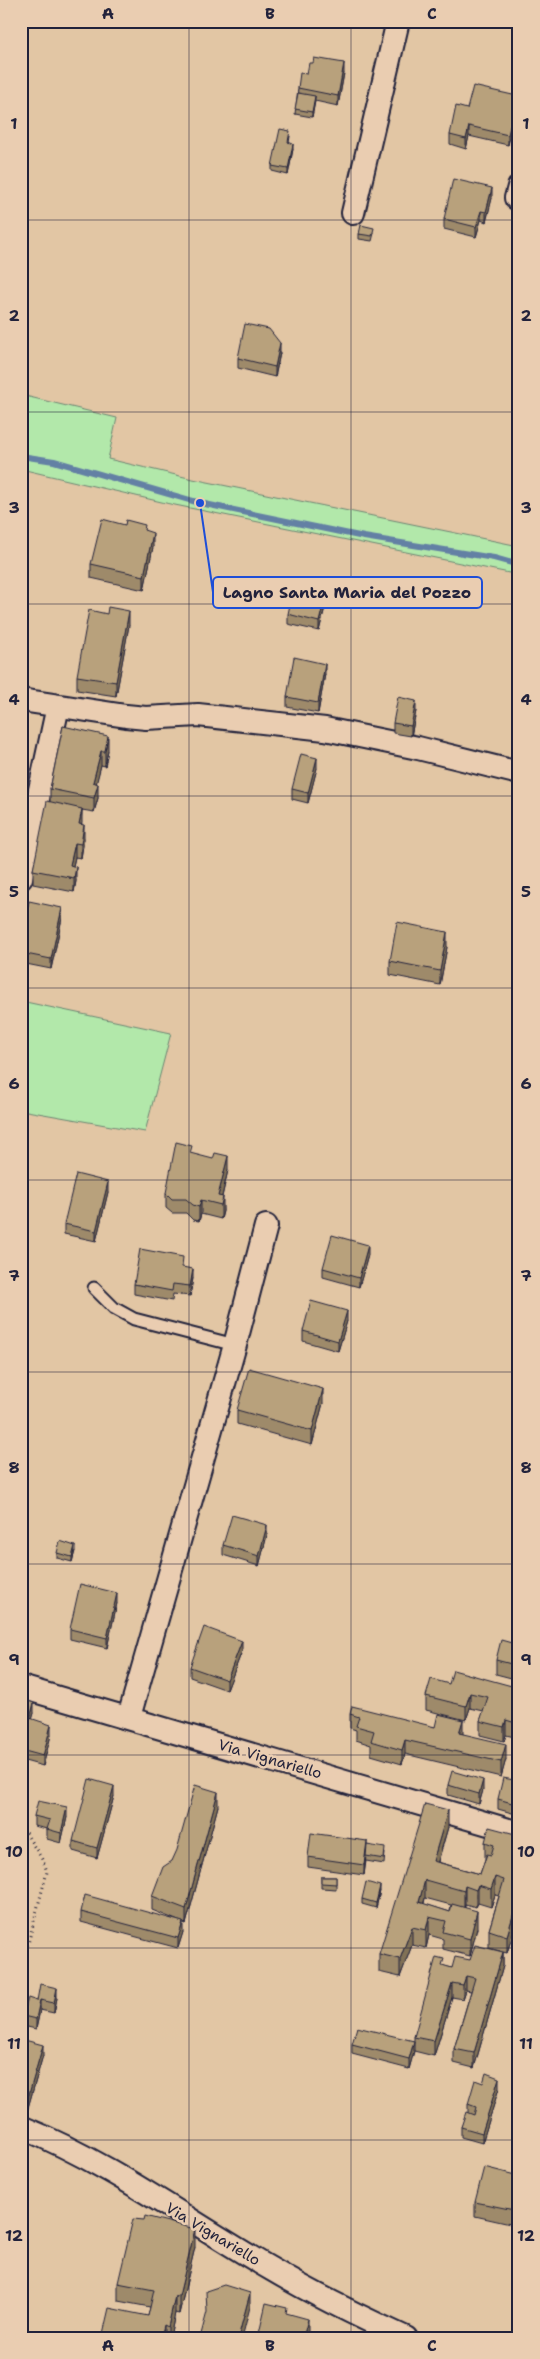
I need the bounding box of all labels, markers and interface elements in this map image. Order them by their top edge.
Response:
text: A [102,3,114,24]
text: B [265,3,275,24]
text: C [427,3,437,24]
text: 1 [10,113,18,134]
text: 1 [522,113,530,134]
text: 2 [8,305,20,326]
text: 2 [520,305,532,326]
text: 3 [8,497,20,518]
text: 3 [520,497,532,518]
callout: Lagno Santa Maria del Pozzo [213,577,482,608]
text: Lagno Santa Maria del Pozzo [223,582,471,603]
text: 4 [8,689,20,710]
text: 4 [520,689,532,710]
text: 5 [9,881,19,902]
text: 5 [521,881,531,902]
text: 6 [8,1073,20,1094]
text: 6 [520,1073,532,1094]
text: 7 [8,1265,20,1286]
text: 7 [520,1265,532,1286]
text: 8 [8,1457,20,1478]
text: 8 [520,1457,532,1478]
text: 9 [8,1649,20,1670]
text: 9 [520,1649,532,1670]
street label: Via Vignariello [216,1735,324,1783]
text: 10 [5,1841,23,1862]
text: 10 [517,1841,535,1862]
text: 11 [7,2033,21,2054]
text: 11 [519,2033,533,2054]
street label: Via Vignariello [162,2198,264,2270]
text: 12 [5,2225,23,2246]
text: 12 [517,2225,535,2246]
text: A [102,2335,114,2356]
text: B [265,2335,275,2356]
text: C [427,2335,437,2356]

